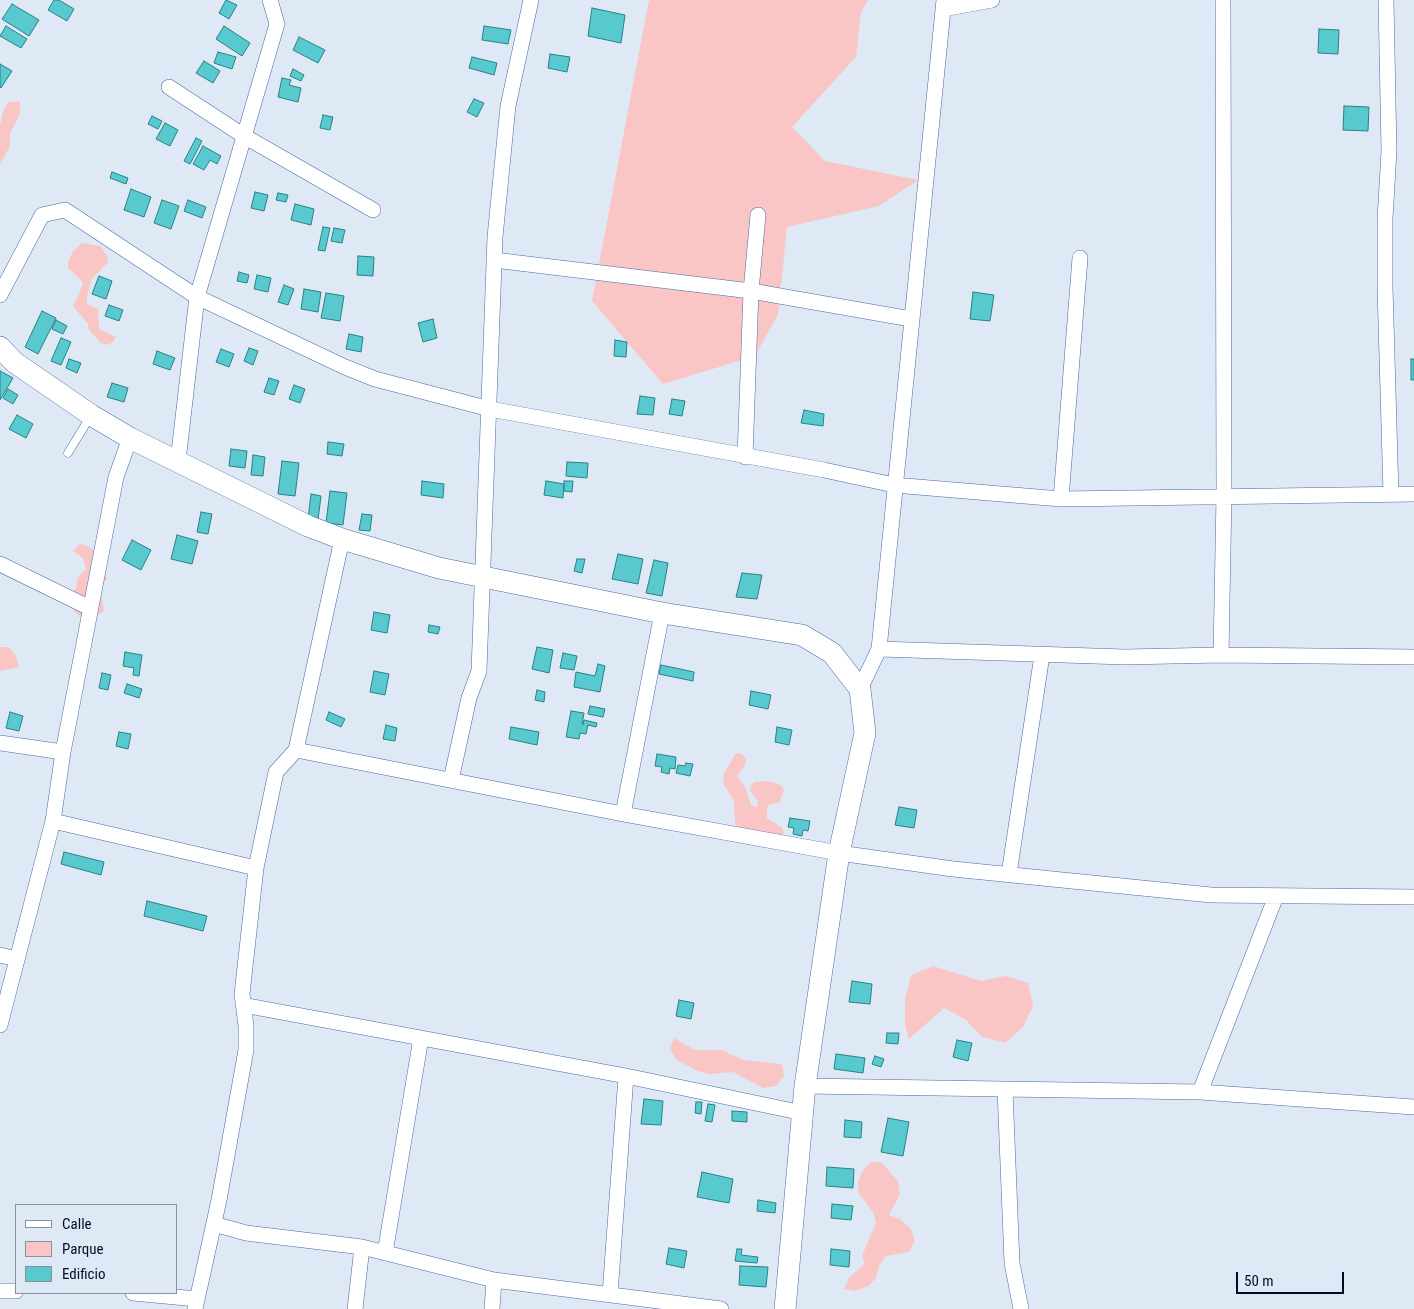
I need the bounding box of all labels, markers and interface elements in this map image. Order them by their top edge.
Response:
legend [15,1204,178,1294]
text: Calle [62,1215,92,1233]
text: Parque [62,1240,104,1258]
scale bar [1239,1262,1346,1294]
text: Edificio [62,1265,105,1283]
text: 50 m [1244,1272,1274,1290]

